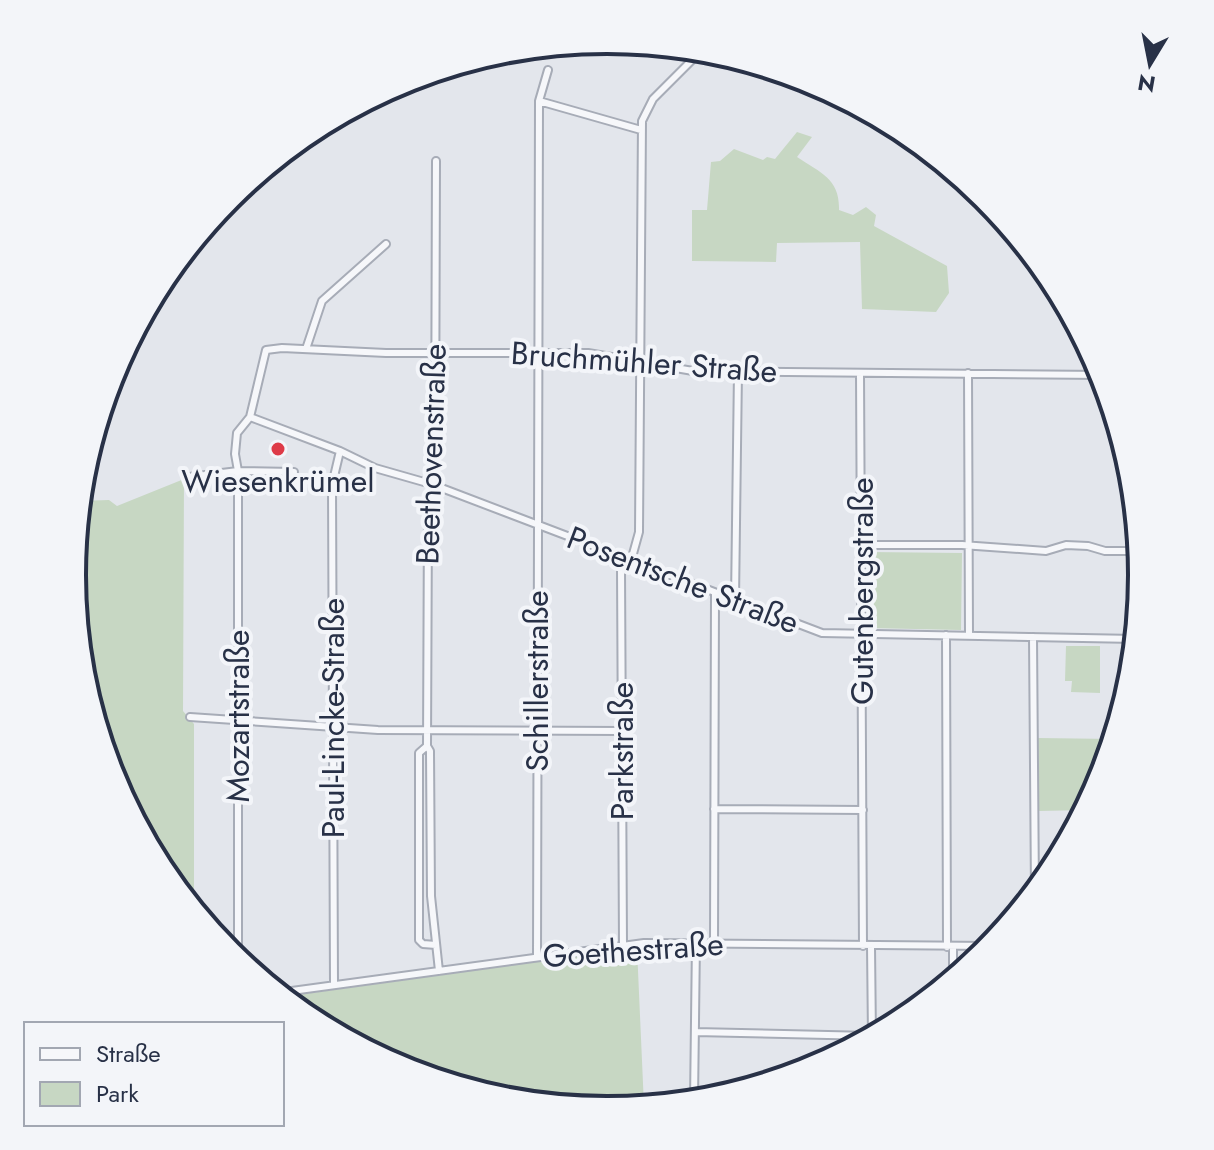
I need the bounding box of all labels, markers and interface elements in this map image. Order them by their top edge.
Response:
north arrow [1110,24,1190,104]
text: N [1135,66,1158,101]
street label: Bruchmühler Straße [509,330,779,394]
street label: Beethovenstraße [404,343,458,565]
marker: Wiesenkrümel [269,440,287,458]
place label: Wiesenkrümel [181,458,375,504]
street label: Gutenbergstraße [839,477,885,705]
street label: Posentsche Straße [560,515,806,645]
street label: Schillerstraße [514,590,560,772]
street label: Paul-Lincke-Straße [310,598,356,838]
street label: Mozartstraße [215,629,261,803]
street label: Parkstraße [599,682,645,820]
street label: Goethestraße [541,921,725,979]
legend [24,1022,284,1126]
text: Straße [96,1036,161,1071]
text: Park [96,1076,139,1111]

